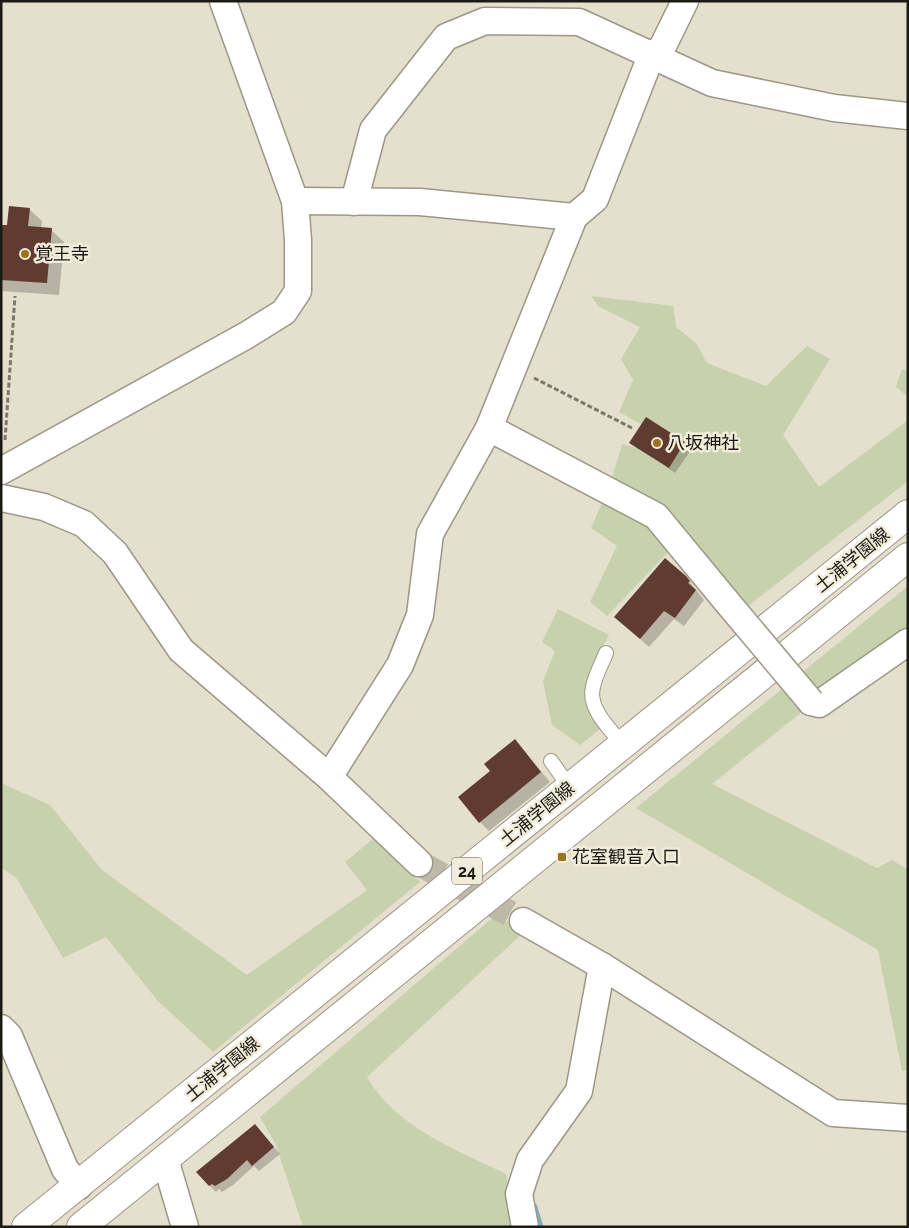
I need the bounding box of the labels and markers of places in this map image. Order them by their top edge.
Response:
place label: 覚王寺 [35,243,89,264]
marker: 覚王寺 [19,248,31,260]
place label: 八坂神社 [667,432,739,453]
marker: 八坂神社 [651,437,663,449]
place label: 花室観音入口 [572,846,680,867]
marker: 花室観音入口 [556,851,568,863]

